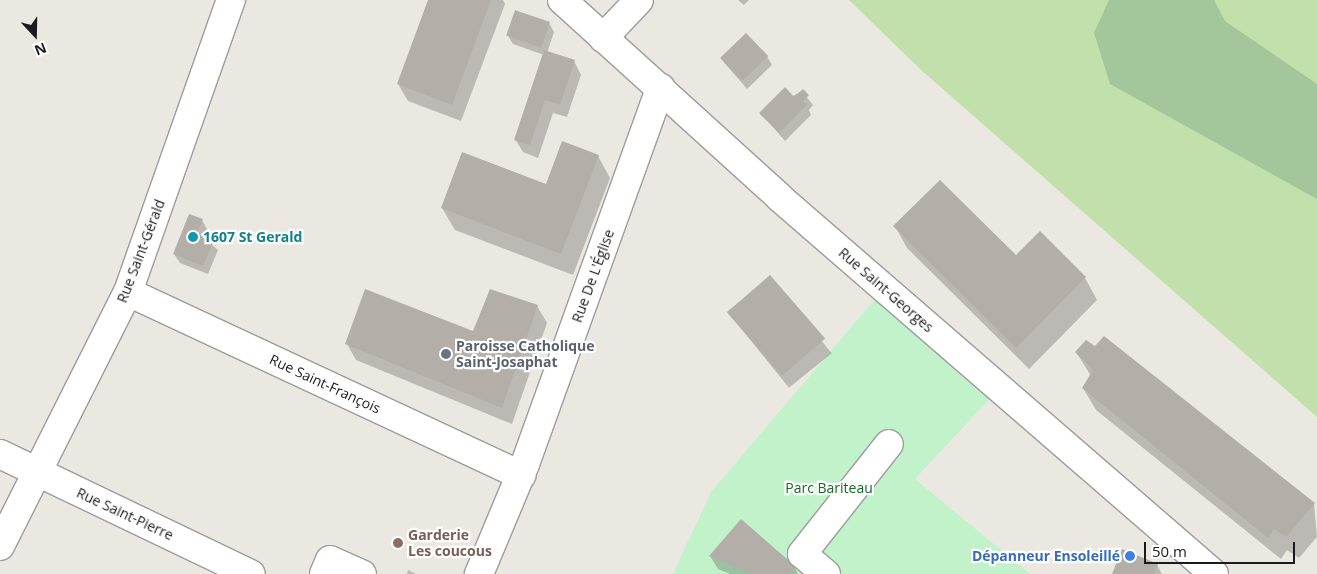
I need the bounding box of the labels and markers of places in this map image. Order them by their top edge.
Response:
place label: 1607 St Gerald [203,229,302,245]
marker: 1607 St Gerald [187,231,199,243]
place label: Paroisse Catholique Saint-Josaphat [456,338,595,371]
marker: Paroisse Catholique Saint-Josaphat [440,348,452,360]
place label: Garderie Les coucous [408,527,492,560]
marker: Garderie Les coucous [392,537,404,549]
place label: Dépanneur Ensoleillé [972,548,1120,564]
marker: Dépanneur Ensoleillé [1124,550,1136,562]

